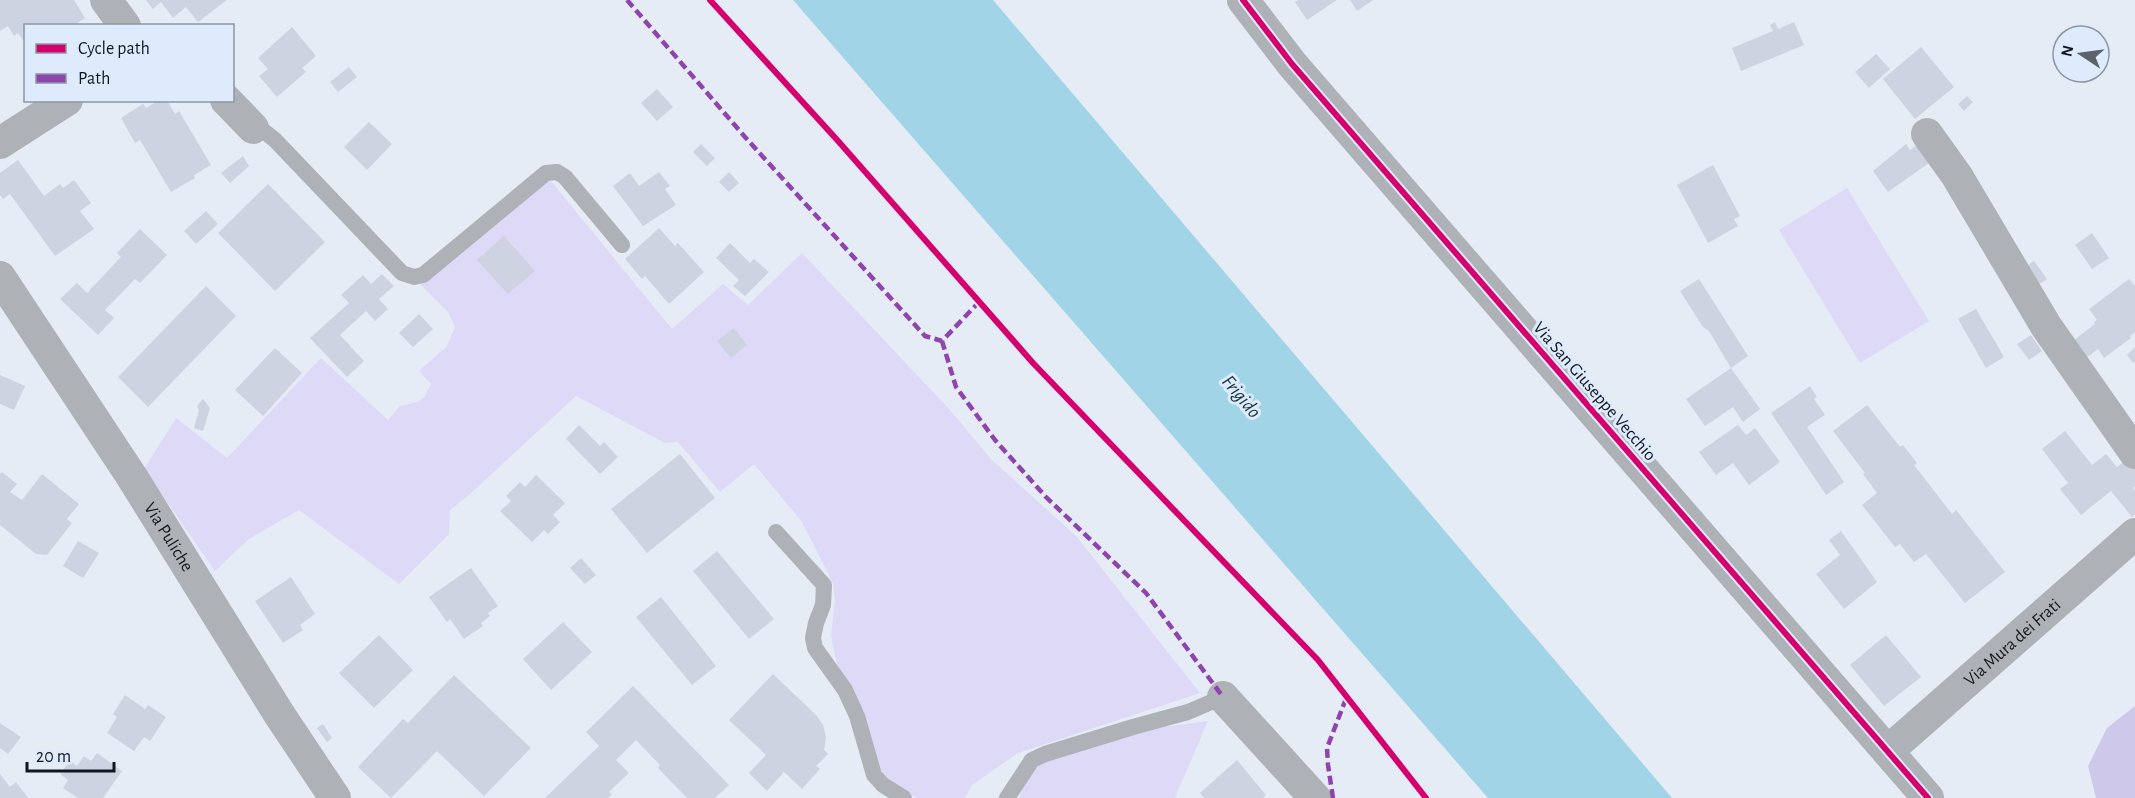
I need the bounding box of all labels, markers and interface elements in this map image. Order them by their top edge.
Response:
legend [24,24,234,102]
north arrow [2051,24,2111,84]
text: Cycle path [78,40,150,58]
text: N [2058,44,2076,58]
text: Path [78,70,110,88]
street label: Via San Giuseppe Vecchio [1529,319,1659,465]
water label: Frigido [1218,371,1265,422]
street label: Via Puliche [140,500,196,575]
street label: Via Mura dei Frati [1961,596,2064,690]
scale bar [27,735,114,773]
text: 20 m [36,748,71,766]

